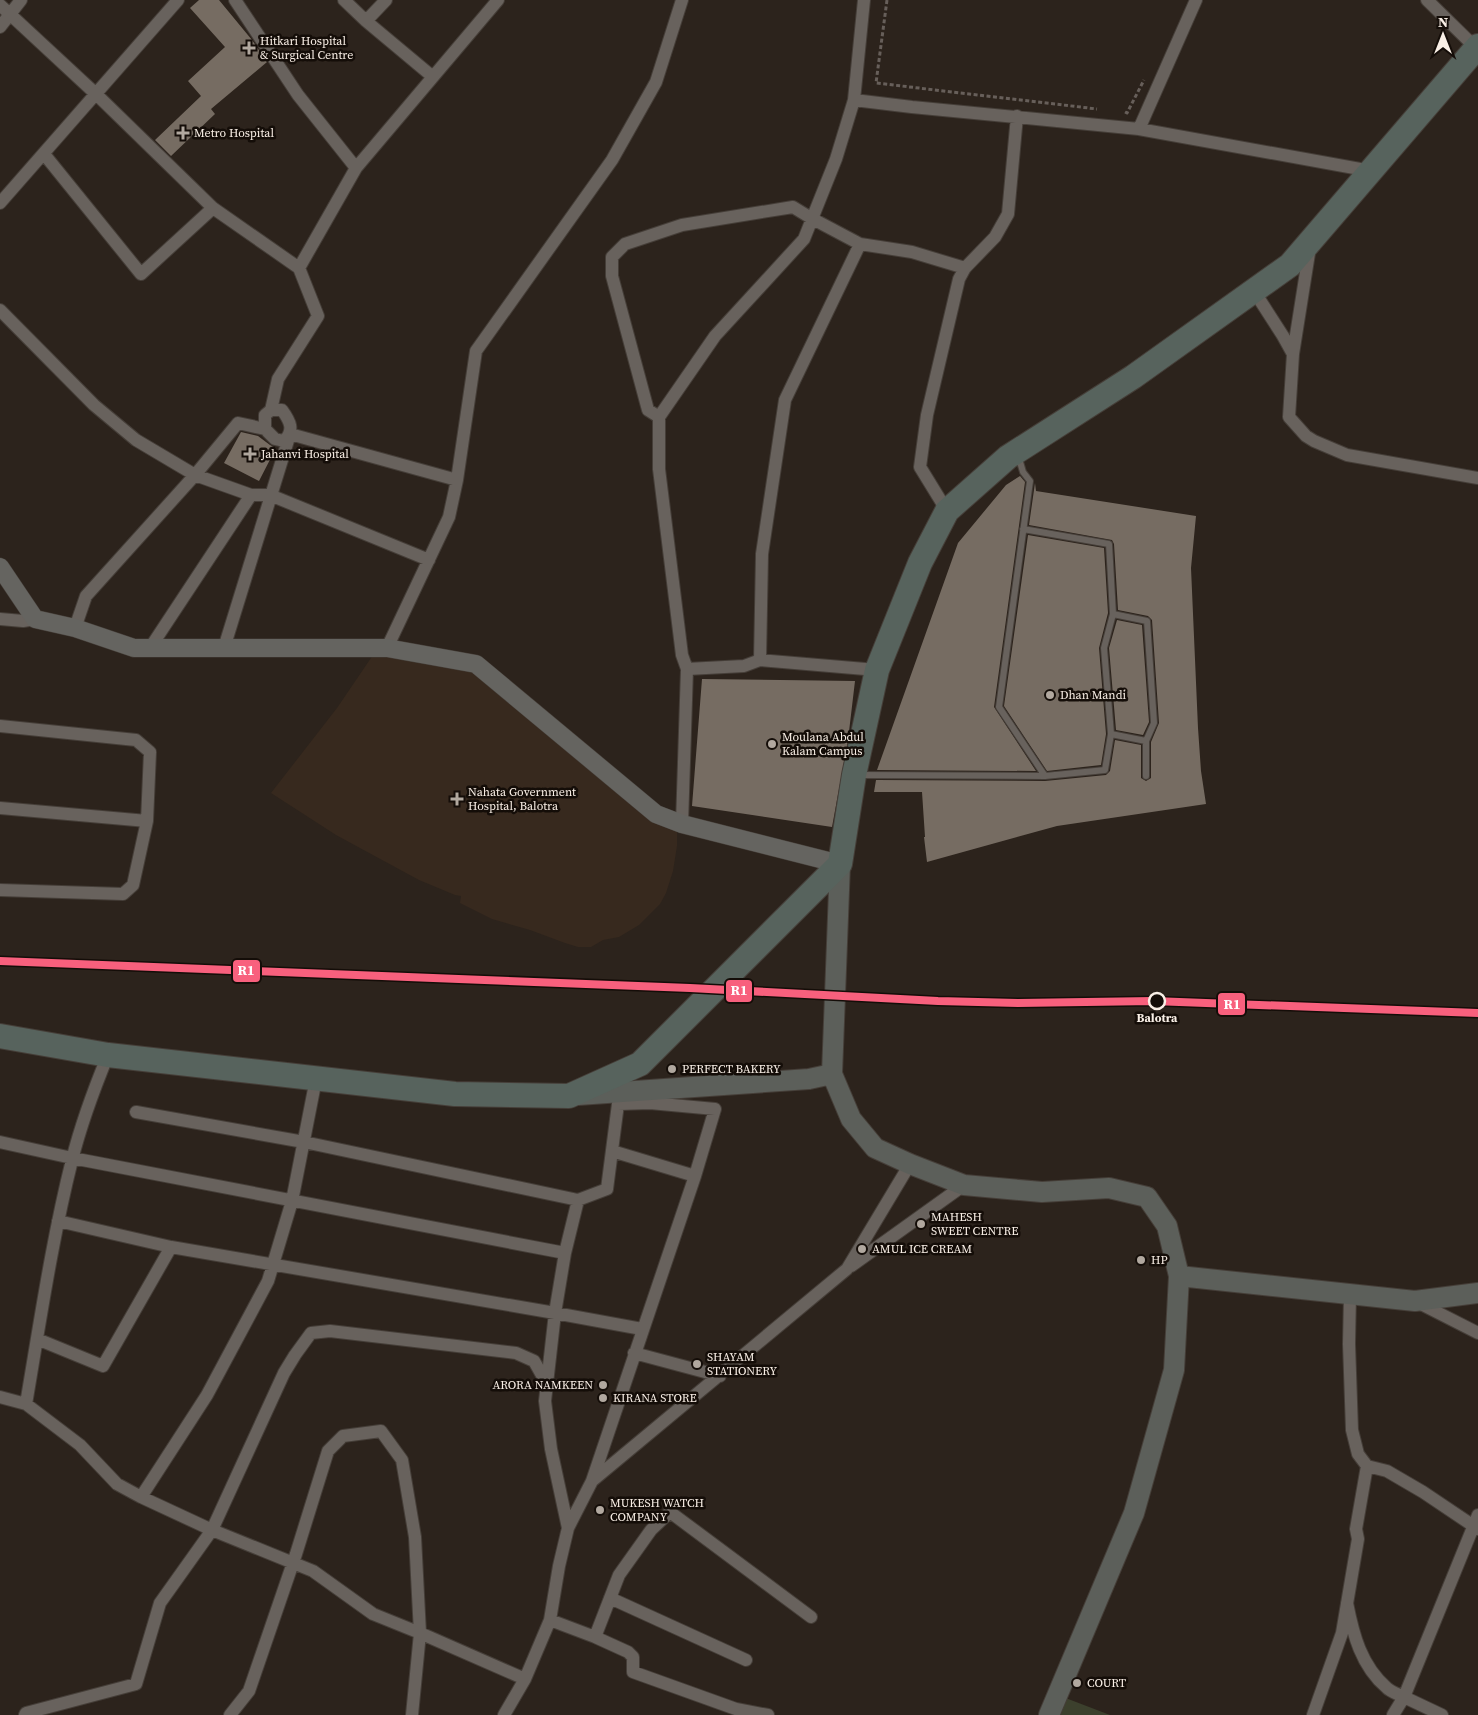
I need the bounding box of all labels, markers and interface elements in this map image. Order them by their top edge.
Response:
north arrow [1418,10,1468,60]
text: N [1438,12,1448,32]
place label: Hitkari Hospital & Surgical Centre [260,33,353,63]
marker: Hitkari Hospital & Surgical Centre [242,41,256,55]
place label: Metro Hospital [194,125,274,141]
marker: Metro Hospital [176,126,190,140]
place label: Jahanvi Hospital [260,446,349,462]
marker: Jahanvi Hospital [243,447,257,461]
place label: Dhan Mandi [1060,687,1126,703]
marker: Dhan Mandi [1044,689,1056,701]
place label: Moulana Abdul Kalam Campus [782,729,864,759]
marker: Moulana Abdul Kalam Campus [766,738,778,750]
place label: Nahata Government Hospital, Balotra [468,784,576,814]
marker: Nahata Government Hospital, Balotra [450,792,464,806]
line badge: R1 [232,959,261,983]
text: R1 [237,960,255,980]
line badge: R1 [725,979,753,1003]
text: R1 [730,980,748,1000]
marker: Balotra [1148,992,1166,1010]
line badge: R1 [1217,992,1246,1016]
text: R1 [1223,994,1241,1014]
place label: Balotra [1137,1010,1178,1026]
place label: PERFECT BAKERY [682,1061,781,1077]
marker: PERFECT BAKERY [666,1063,678,1075]
place label: MAHESH SWEET CENTRE [931,1209,1019,1239]
marker: MAHESH SWEET CENTRE [915,1218,927,1230]
place label: AMUL ICE CREAM [872,1241,972,1257]
marker: AMUL ICE CREAM [856,1243,868,1255]
place label: HP [1151,1252,1168,1268]
marker: HP [1135,1254,1147,1266]
place label: SHAYAM STATIONERY [707,1349,777,1379]
marker: SHAYAM STATIONERY [691,1358,703,1370]
place label: ARORA NAMKEEN [492,1377,593,1393]
marker: ARORA NAMKEEN [597,1379,609,1391]
place label: KIRANA STORE [613,1390,697,1406]
marker: KIRANA STORE [597,1392,609,1404]
place label: MUKESH WATCH COMPANY [610,1495,704,1525]
marker: MUKESH WATCH COMPANY [594,1504,606,1516]
place label: COURT [1087,1675,1127,1691]
marker: COURT [1071,1677,1083,1689]

